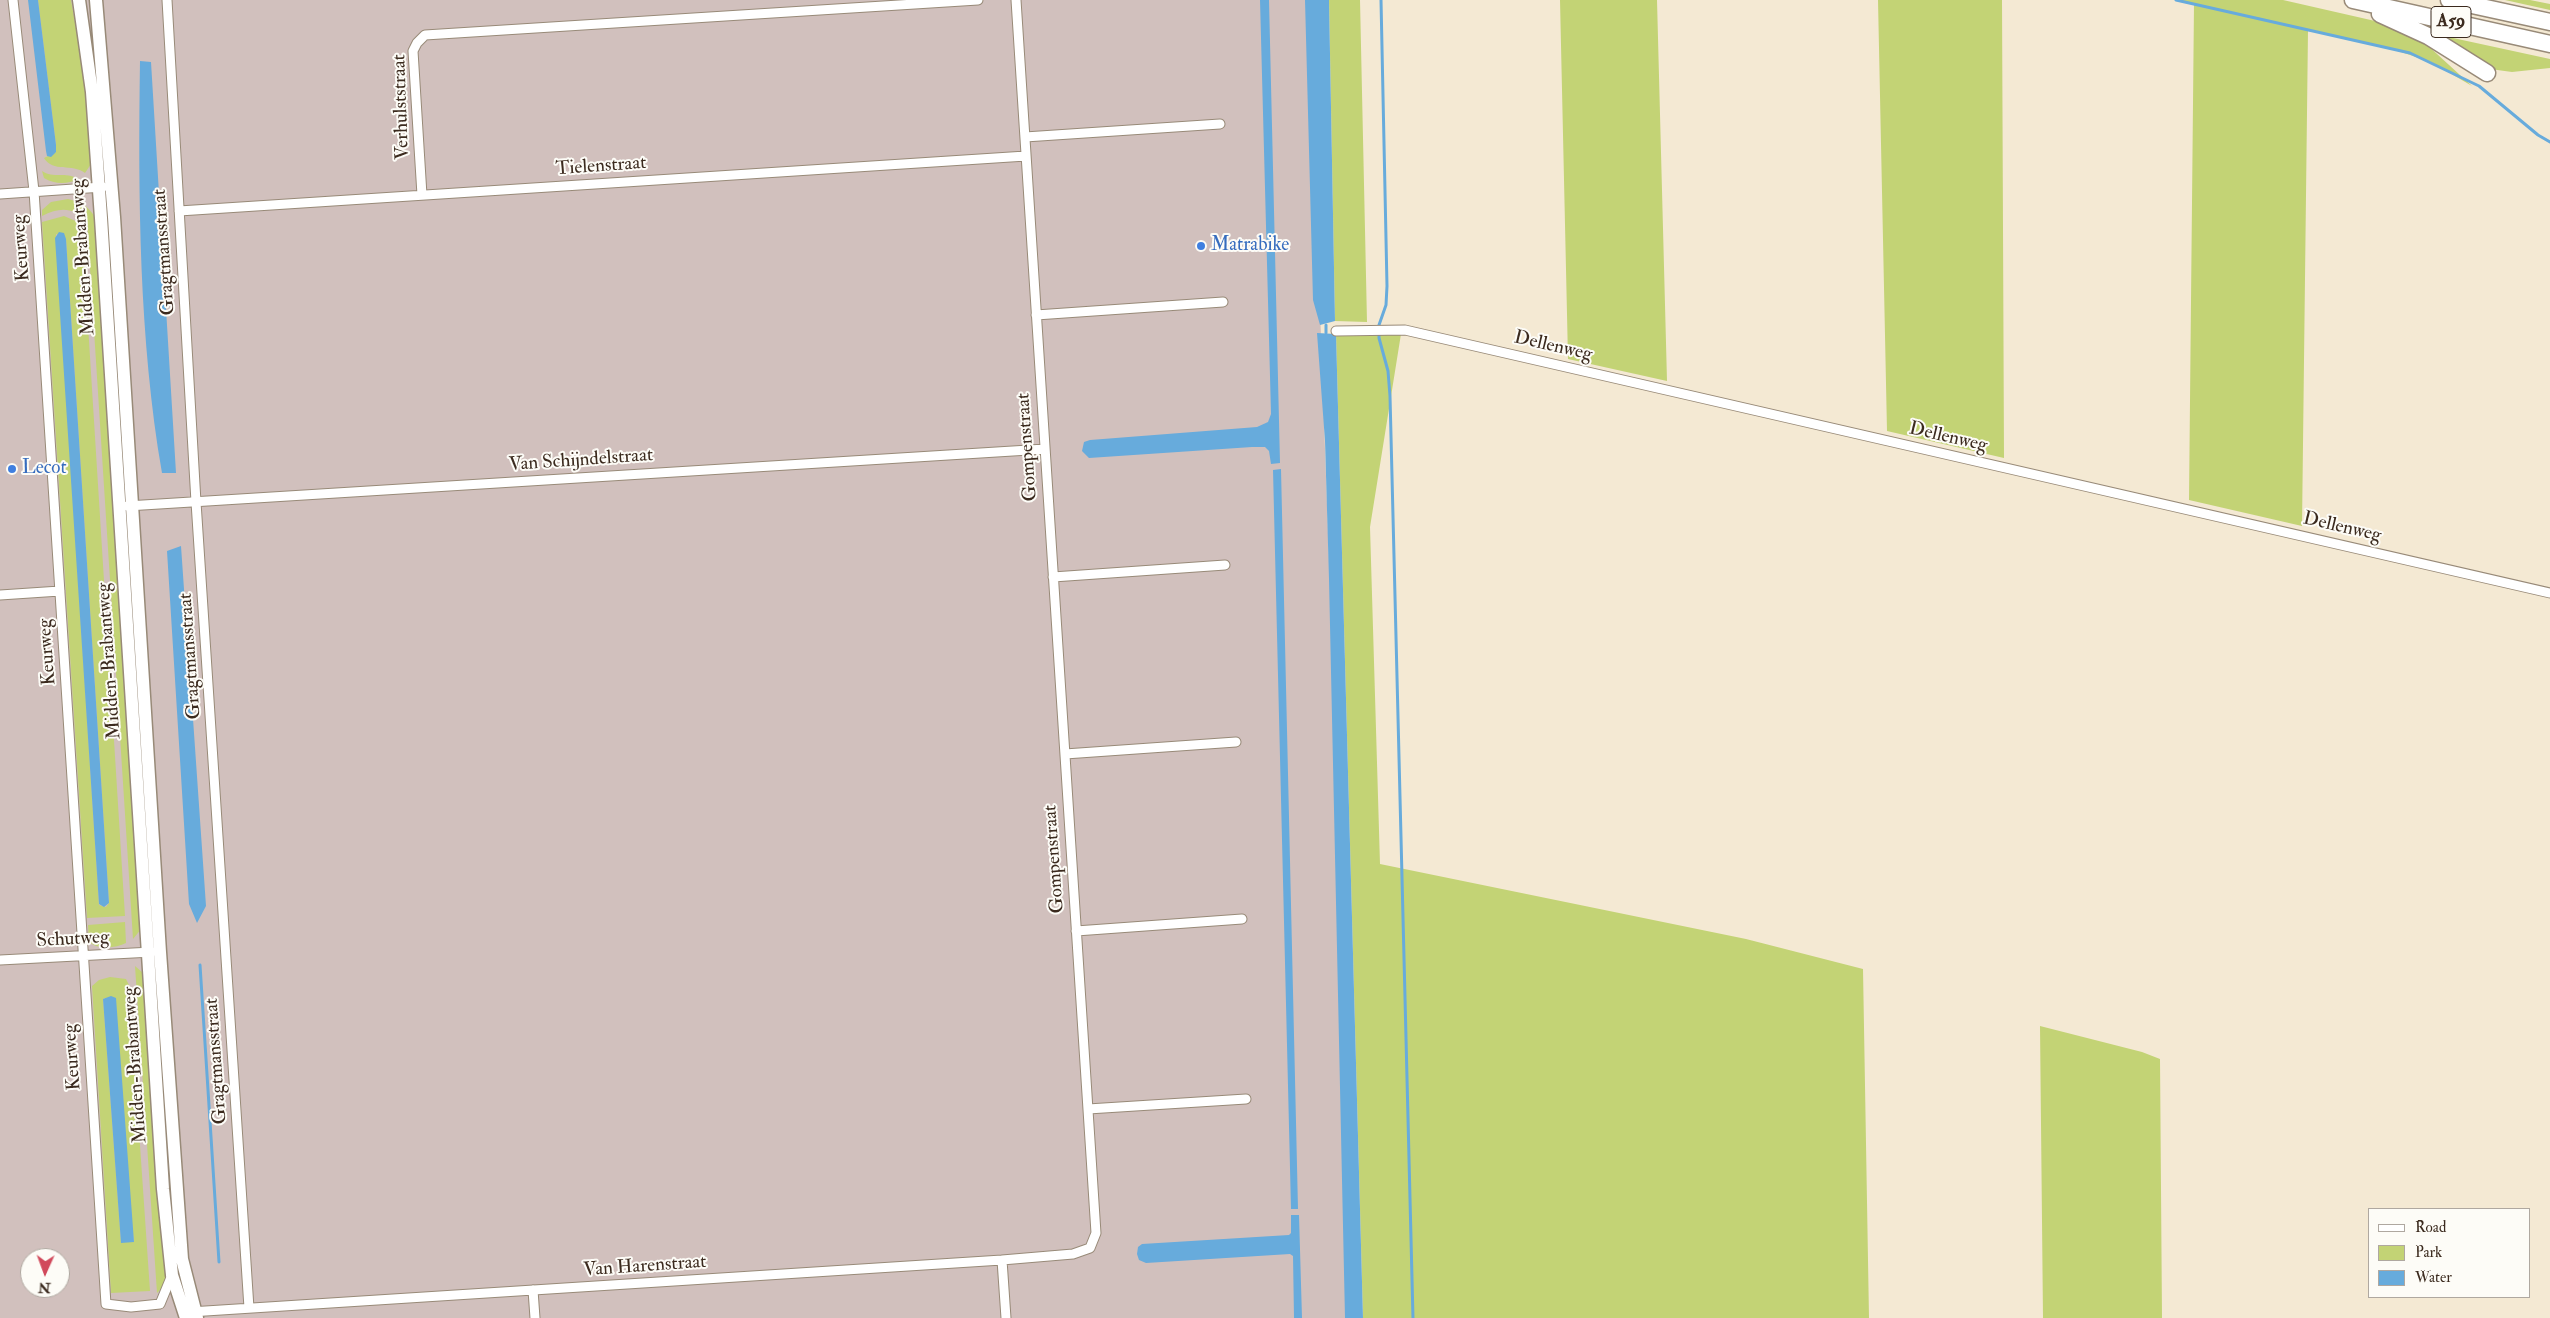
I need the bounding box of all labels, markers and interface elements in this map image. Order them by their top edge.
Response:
road number: A59 [2431,7,2471,38]
street label: Verhulststraat [389,54,415,160]
street label: Tielenstraat [555,152,647,182]
street label: Midden-Brabantweg [67,178,101,336]
street label: Gragtmansstraat [149,188,181,316]
street label: Keurweg [8,214,36,282]
place label: Matrabike [1211,235,1289,257]
marker: Matrabike [1195,240,1207,252]
street label: Dellenweg [1512,327,1594,367]
street label: Gompenstraat [1013,392,1043,502]
street label: Dellenweg [1907,418,1989,458]
street label: Van Schijndelstraat [508,445,654,477]
place label: Lecot [22,458,67,480]
marker: Lecot [6,463,18,475]
street label: Dellenweg [2301,508,2383,548]
street label: Midden-Brabantweg [93,582,127,740]
street label: Gragtmansstraat [175,592,207,720]
street label: Keurweg [34,618,62,686]
street label: Gompenstraat [1040,804,1070,914]
street label: Schutweg [36,927,110,953]
street label: Midden-Brabantweg [119,986,153,1144]
street label: Gragtmansstraat [201,997,233,1125]
street label: Keurweg [59,1023,87,1091]
legend [2368,1208,2530,1298]
text: Road [2415,1218,2446,1237]
text: Park [2415,1243,2442,1262]
north arrow [20,1248,70,1298]
street label: Van Harenstraat [583,1251,707,1283]
text: Water [2415,1268,2452,1287]
text: N [38,1279,51,1296]

